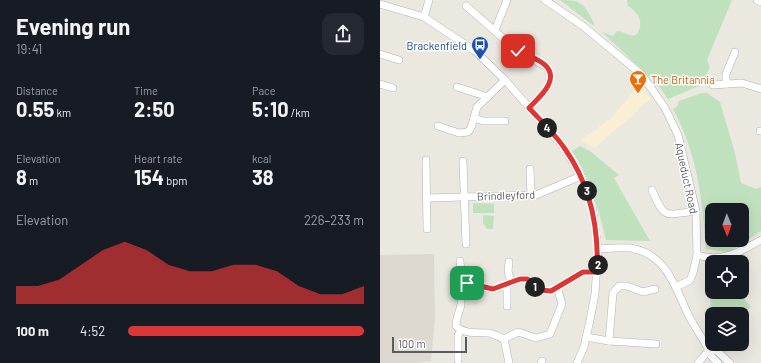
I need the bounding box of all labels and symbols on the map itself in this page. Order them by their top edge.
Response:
pin [501,34,535,68]
bus stop icon: Brackenfield [470,35,490,60]
place label: Brackenfield [407,39,467,52]
bar icon: The Britannia [628,69,648,94]
place label: The Britannia [651,73,715,86]
pin: 4 [537,118,557,138]
street label: Aqueduct Road [673,141,701,215]
pin: 3 [577,181,597,201]
street label: Brindleyford [477,187,535,203]
north arrow [705,203,749,247]
pin: 2 [588,255,608,275]
pin [450,266,484,300]
pin: 1 [525,277,545,297]
scale bar [392,335,467,354]

